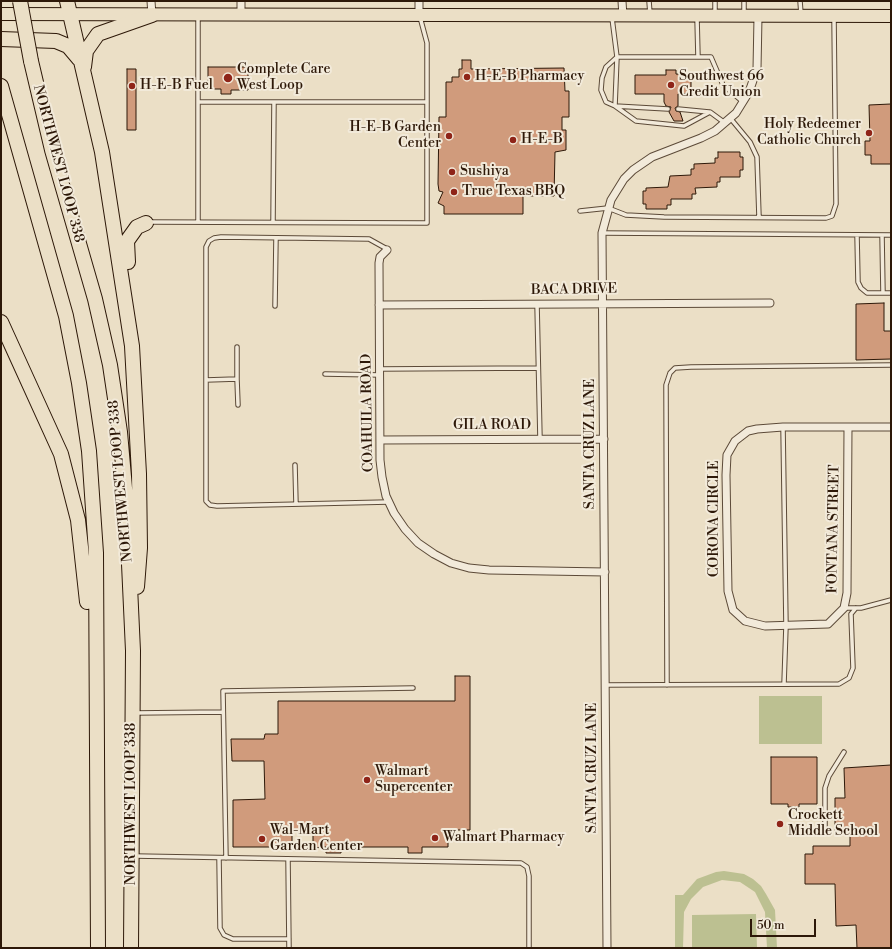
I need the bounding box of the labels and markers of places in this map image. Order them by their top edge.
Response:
place label: Complete Care West Loop [237,62,331,94]
place label: H-E-B Pharmacy [475,69,584,85]
place label: Southwest 66 Credit Union [679,69,764,102]
marker: Complete Care West Loop [222,72,234,84]
marker: H-E-B Pharmacy [462,72,472,82]
place label: H-E-B Fuel [140,78,213,94]
marker: Southwest 66 Credit Union [666,80,676,90]
marker: H-E-B Fuel [127,81,137,91]
place label: Holy Redeemer Catholic Church [757,117,861,150]
place label: H-E-B Garden Center [350,120,441,152]
marker: Holy Redeemer Catholic Church [864,128,874,138]
marker: H-E-B Garden Center [444,131,454,141]
place label: H-E-B [521,132,563,148]
marker: H-E-B [508,135,518,145]
place label: Sushiya [460,164,509,180]
marker: Sushiya [447,167,457,177]
place label: True Texas BBQ [462,184,565,200]
marker: True Texas BBQ [449,187,459,197]
place label: Walmart Supercenter [375,764,453,796]
marker: Walmart Supercenter [362,775,372,785]
place label: Crockett Middle School [788,808,878,840]
marker: Crockett Middle School [775,819,785,829]
place label: Wal-Mart Garden Center [270,823,363,856]
place label: Walmart Pharmacy [443,830,564,846]
marker: Walmart Pharmacy [430,833,440,843]
marker: Wal-Mart Garden Center [257,834,267,844]

